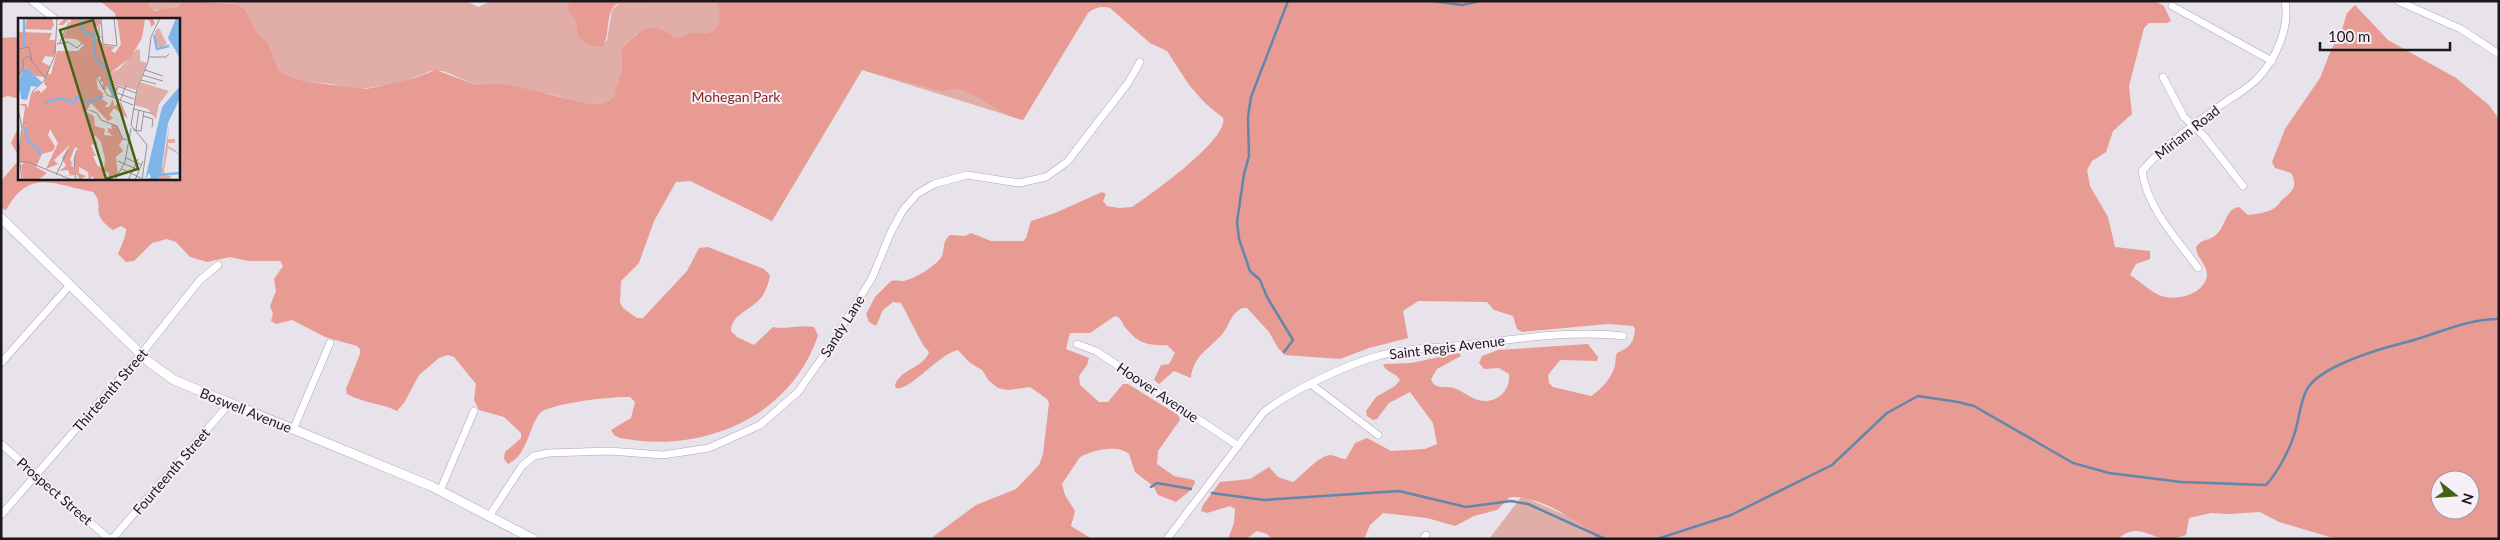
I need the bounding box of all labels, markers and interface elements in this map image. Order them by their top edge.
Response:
inset map [18,18,180,180]
scale bar [2320,20,2450,52]
text: 100 m [2328,27,2370,45]
park label: Mohegan Park [692,88,781,105]
street label: Miriam Road [2151,101,2223,163]
street label: Sandy Lane [816,292,868,360]
street label: Saint Regis Avenue [1388,331,1506,363]
street label: Thirteenth Street [69,345,151,435]
street label: Hoover Avenue [1114,358,1202,426]
street label: Boswell Avenue [198,384,294,436]
street label: Fourteenth Street [129,424,213,518]
street label: Prospect Street [14,454,96,528]
north arrow [2430,470,2480,520]
text: N [2458,491,2478,507]

